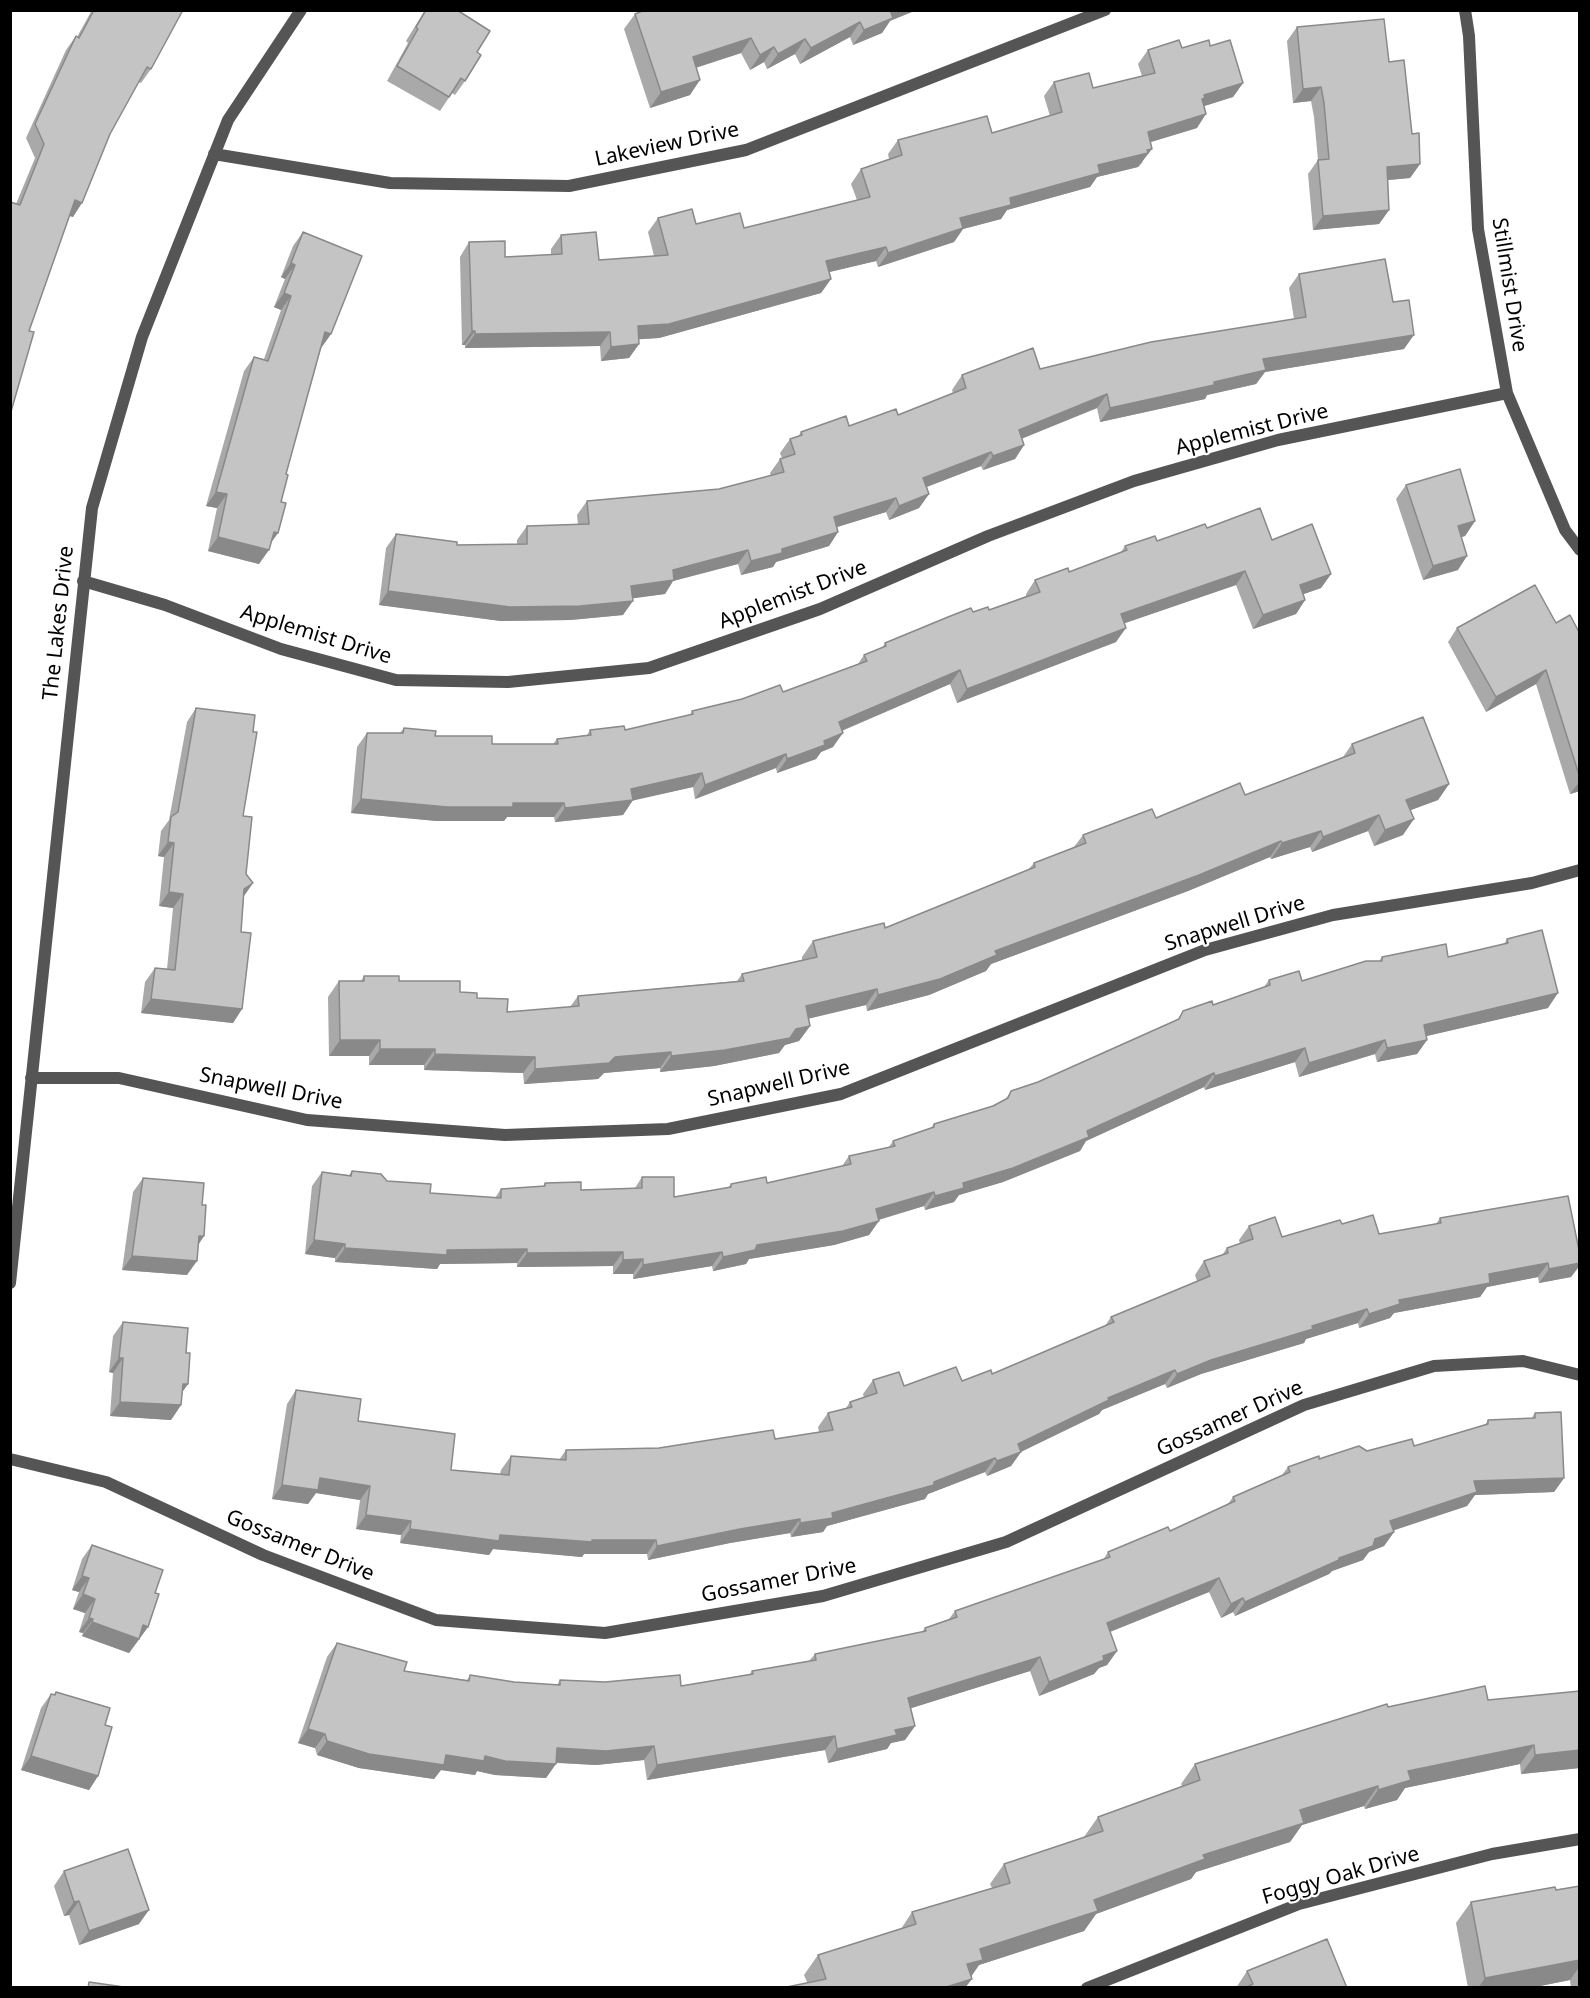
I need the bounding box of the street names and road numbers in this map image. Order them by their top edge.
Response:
street label: Lakeview Drive [593,117,741,173]
street label: Stillmist Drive [1486,216,1532,354]
street label: Applemist Drive [1173,399,1331,461]
street label: The Lakes Drive [38,544,80,702]
street label: Applemist Drive [715,555,871,635]
street label: Applemist Drive [237,600,395,670]
street label: Snapwell Drive [1162,891,1308,957]
street label: Snapwell Drive [705,1055,853,1113]
street label: Snapwell Drive [197,1063,345,1115]
street label: Gossamer Drive [1153,1375,1307,1463]
street label: Gossamer Drive [222,1505,378,1587]
street label: Gossamer Drive [699,1554,859,1608]
street label: Foggy Oak Drive [1259,1842,1423,1910]

